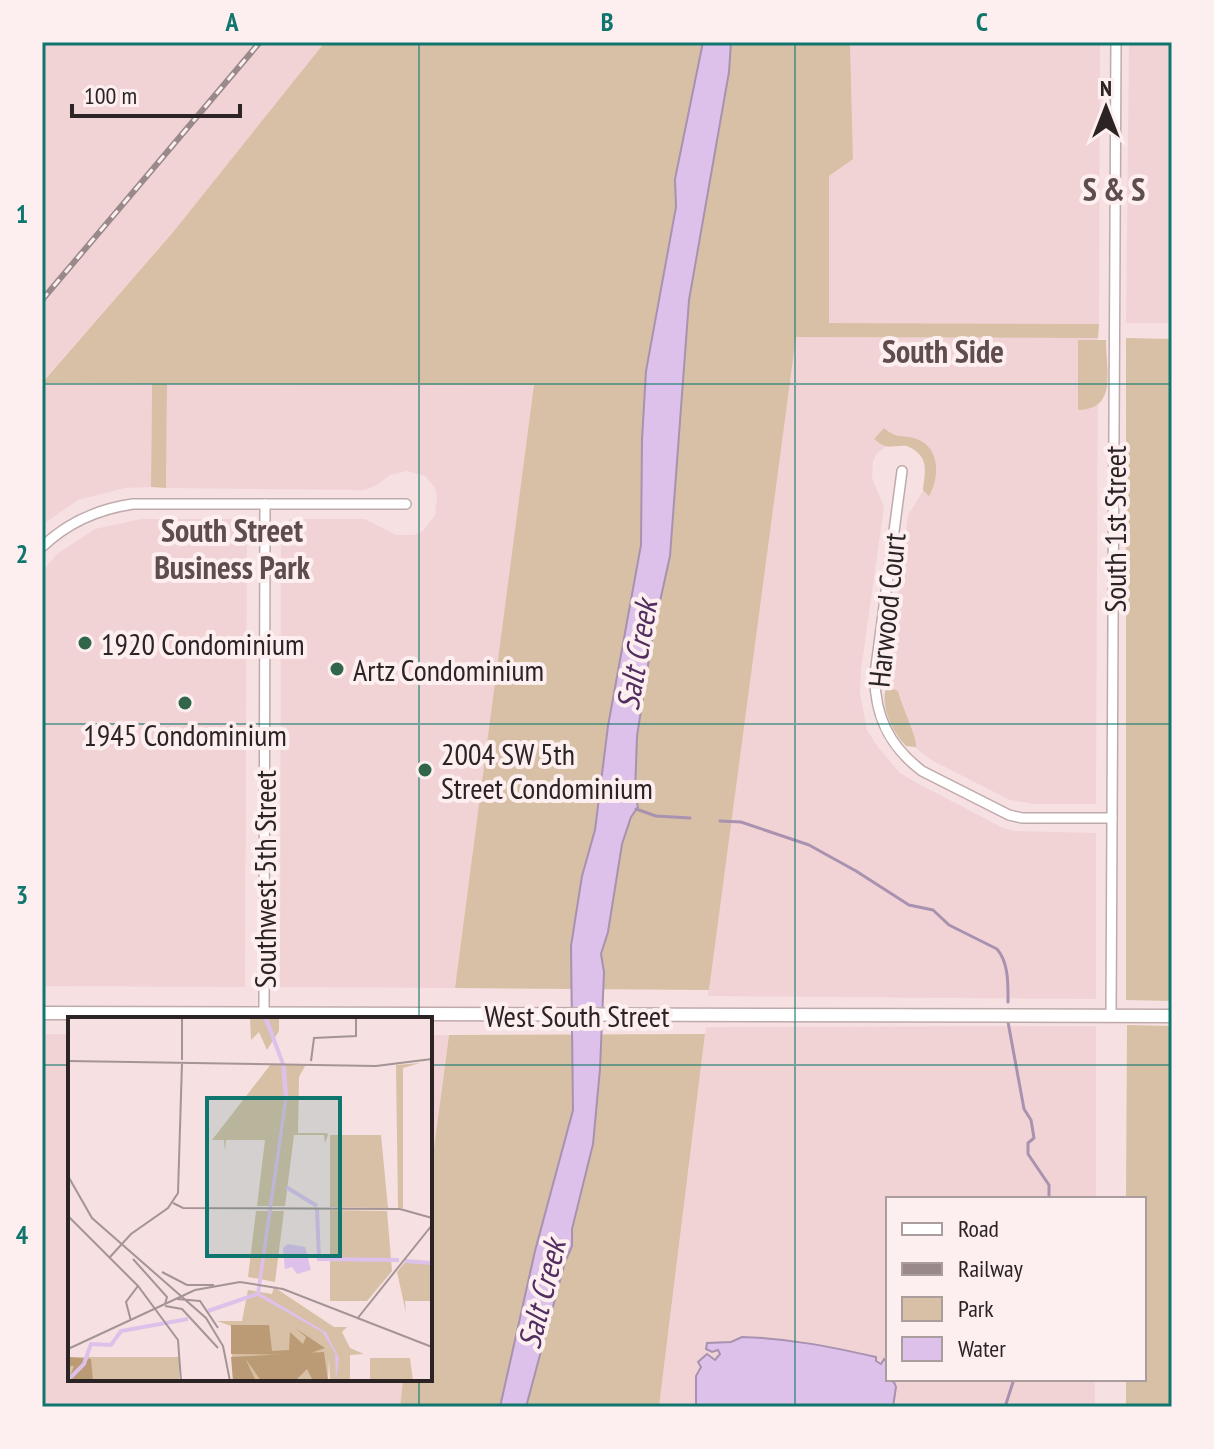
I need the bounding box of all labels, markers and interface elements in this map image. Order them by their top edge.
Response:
text: A [224,5,239,38]
text: B [601,5,614,38]
text: C [976,5,988,38]
scale bar [72,68,240,118]
north arrow [1066,68,1146,148]
text: N [1100,74,1112,102]
text: 100 m [84,80,137,111]
district label: S & S [1083,168,1145,210]
text: 1 [16,197,28,230]
district label: South Side [882,330,1004,372]
street label: South 1st Street [1095,445,1134,612]
district label: South Street Business Park [154,509,311,588]
street label: Harwood Court [859,530,914,689]
text: 2 [16,537,28,570]
water label: Salt Creek [606,593,667,713]
place label: 1920 Condominium [101,624,305,663]
marker: 1920 Condominium [76,634,94,652]
place label: Artz Condominium [353,650,544,689]
marker: Artz Condominium [328,660,346,678]
marker: 1945 Condominium [176,694,194,712]
place label: 1945 Condominium [83,715,287,754]
place label: 2004 SW 5th Street Condominium [441,734,653,807]
marker: 2004 SW 5th Street Condominium [416,761,434,779]
street label: Southwest 5th Street [245,769,284,988]
text: 3 [16,878,28,911]
street label: West South Street [485,996,670,1035]
inset map [68,1017,432,1381]
legend [886,1197,1146,1381]
text: Road [958,1213,999,1244]
text: 4 [16,1218,29,1251]
water label: Salt Creek [507,1232,576,1353]
text: Railway [958,1253,1023,1284]
text: Park [958,1293,994,1324]
text: Water [958,1333,1006,1364]

